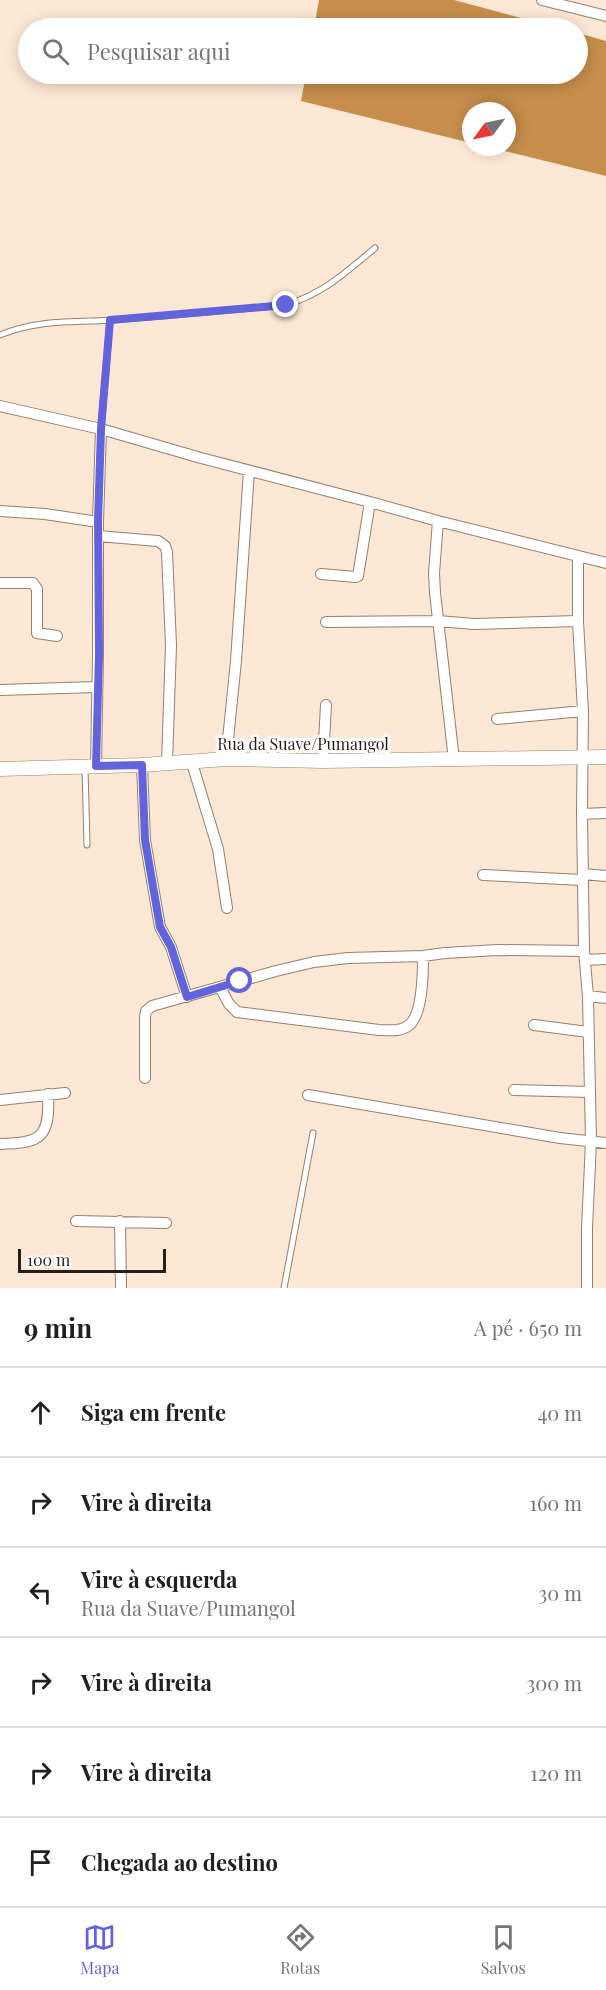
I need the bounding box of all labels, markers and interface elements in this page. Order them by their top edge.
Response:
search box [18,18,588,84]
icon: search [39,35,72,68]
text: Pesquisar aqui [87,36,230,66]
north arrow [462,102,516,156]
route end [272,291,298,317]
street label: Rua da Suave/Pumangol [217,733,389,754]
route start [226,967,252,993]
scale bar [18,1246,166,1274]
text: 100 m [27,1249,70,1270]
text: 9 min [24,1310,92,1345]
text: A pé · 650 m [474,1314,582,1341]
icon: ahead [24,1396,57,1429]
text: Siga em frente [81,1397,226,1427]
text: 40 m [537,1399,582,1426]
icon: right [24,1486,57,1519]
text: Vire à direita [81,1487,212,1517]
text: 160 m [530,1489,582,1516]
text: Vire à esquerda [81,1564,238,1594]
icon: left [24,1576,57,1609]
text: 30 m [538,1579,582,1606]
text: Rua da Suave/Pumangol [81,1594,296,1621]
icon: right [24,1666,57,1699]
text: Vire à direita [81,1667,212,1697]
text: 300 m [526,1669,582,1696]
icon: right [24,1756,57,1789]
text: Vire à direita [81,1757,212,1787]
text: 120 m [530,1759,582,1786]
icon: arrive [24,1846,57,1879]
text: Chegada ao destino [81,1847,278,1877]
tab: Mapa [80,1921,119,1978]
tab: Rotas [280,1921,320,1978]
tab: Salvos [481,1921,526,1978]

